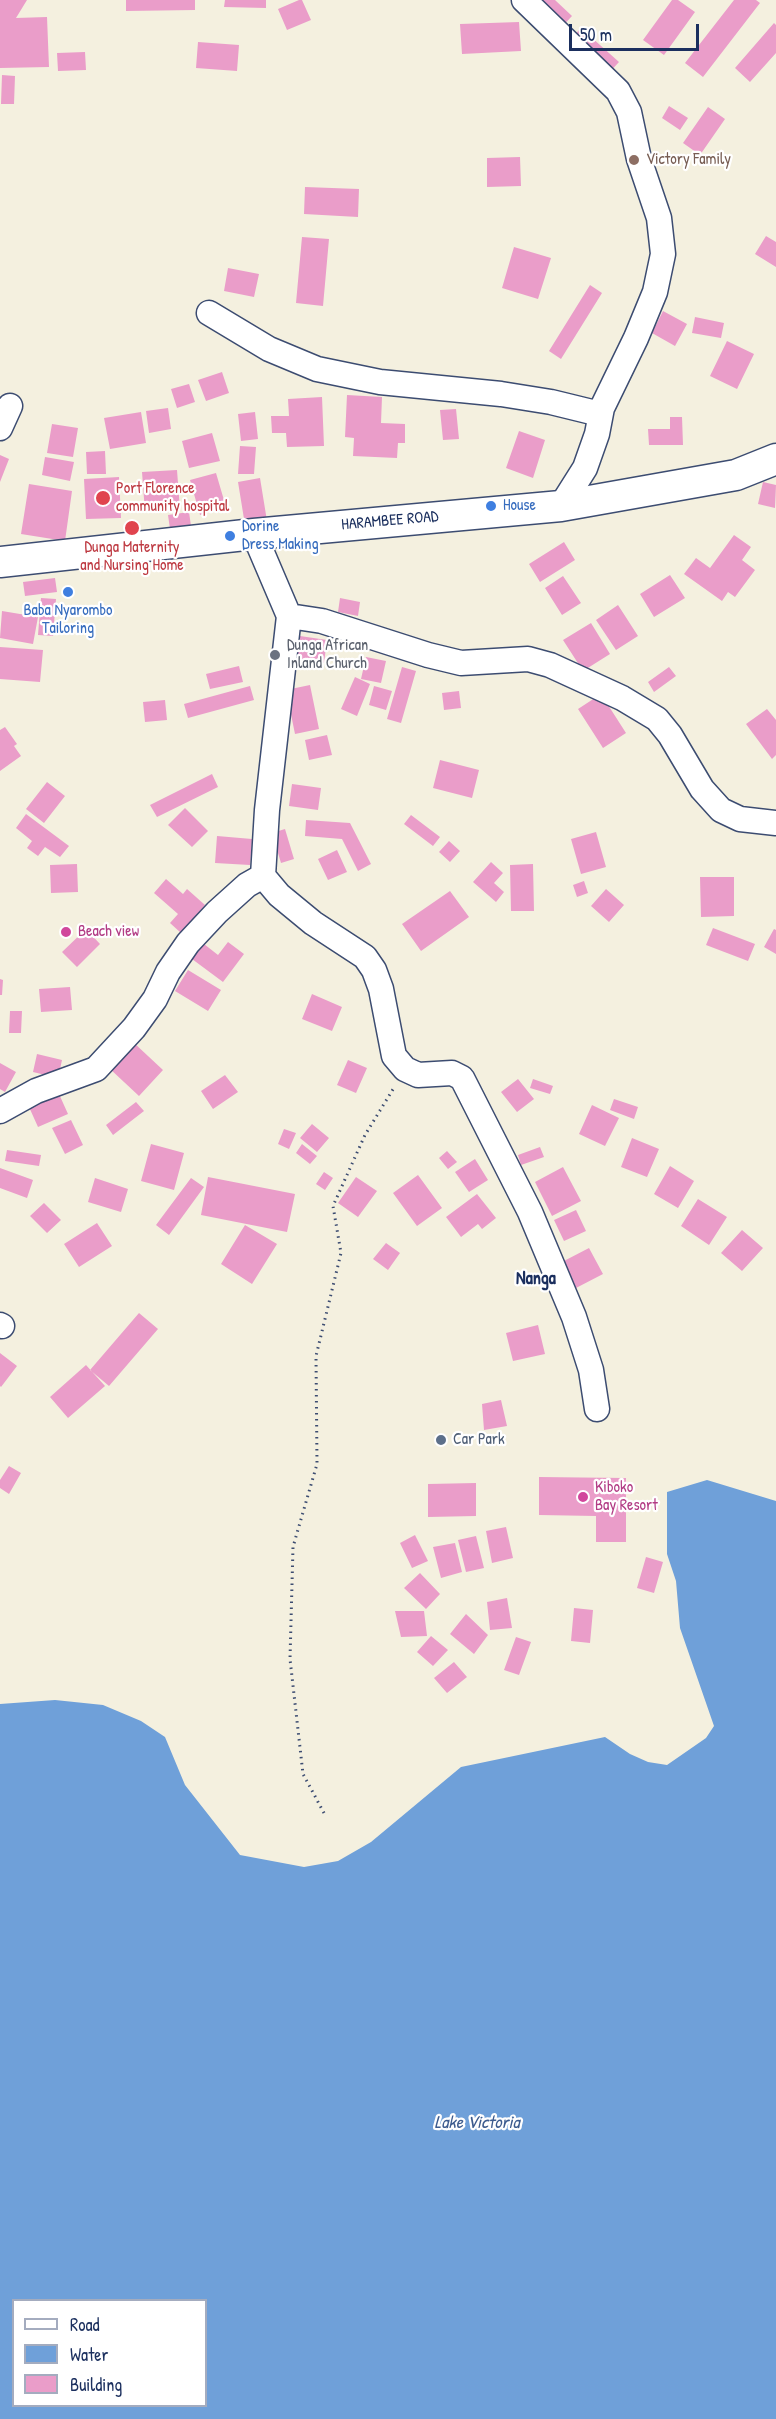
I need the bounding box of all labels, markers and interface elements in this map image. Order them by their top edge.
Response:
scale bar [572,12,702,50]
text: 50 m [580,22,612,47]
place label: Victory Family [646,150,731,170]
marker: Victory Family [627,153,641,167]
place label: Port Florence community hospital [116,479,229,517]
marker: Port Florence community hospital [94,489,112,507]
place label: House [503,496,536,516]
marker: House [484,499,498,513]
street label: HARAMBEE ROAD [341,507,439,535]
place label: Dorine Dress Making [242,517,318,555]
marker: Dunga Maternity and Nursing Home [123,519,141,537]
marker: Dorine Dress Making [223,529,237,543]
place label: Dunga Maternity and Nursing Home [80,538,184,576]
marker: Baba Nyarombo Tailoring [61,585,75,599]
place label: Baba Nyarombo Tailoring [23,601,113,639]
place label: Dunga African Inland Church [287,636,368,674]
marker: Dunga African Inland Church [268,648,282,662]
place label: Beach view [78,922,139,942]
marker: Beach view [59,925,73,939]
district label: Nanga [516,1268,556,1290]
place label: Car Park [453,1430,505,1450]
marker: Car Park [434,1433,448,1447]
place label: Kiboko Bay Resort [595,1478,658,1516]
marker: Kiboko Bay Resort [576,1490,590,1504]
water label: Lake Victoria [434,2112,520,2134]
legend [12,2299,207,2407]
text: Road [70,2312,100,2337]
text: Water [70,2342,108,2367]
text: Building [70,2372,122,2397]

